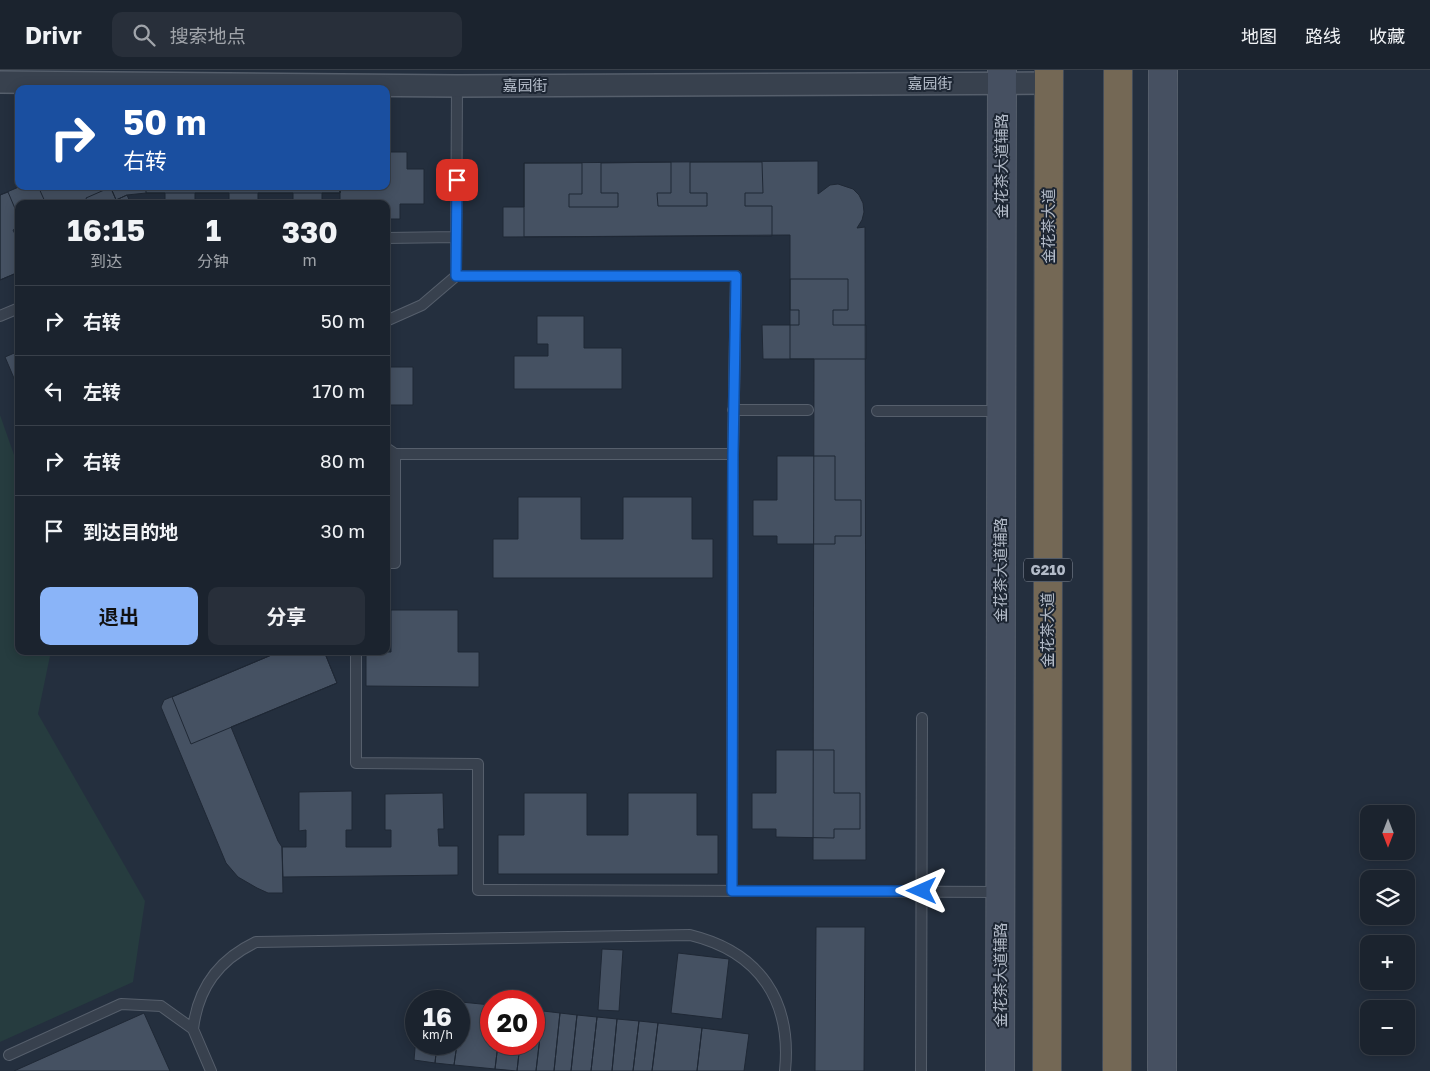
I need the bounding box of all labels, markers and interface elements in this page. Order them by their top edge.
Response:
search box [112,12,462,57]
text: Drivr [25,20,82,49]
icon: search [130,21,158,49]
text: 搜索地点 [170,24,246,47]
text: 地图 [1241,25,1277,47]
text: 路线 [1305,25,1341,47]
text: 收藏 [1369,25,1405,47]
street label: 嘉园街 [907,74,953,92]
street label: 嘉园街 [502,76,548,94]
text: 50 m [123,101,206,143]
icon: right [40,105,105,170]
street label: 金花茶大道辅路 [992,113,1010,219]
text: 右转 [123,147,167,174]
pin [436,159,478,201]
icon: arrive [443,166,471,194]
street label: 金花茶大道 [1039,188,1057,264]
text: 16:15 [67,212,145,248]
text: 1 [206,212,221,248]
text: 330 [282,214,338,250]
text: m [303,250,317,270]
text: 到达 [90,251,122,271]
text: 分钟 [197,251,229,271]
icon: right [40,307,68,335]
text: 50 m [321,309,365,332]
text: 右转 [83,310,121,333]
icon: left [40,377,68,405]
text: 170 m [312,379,365,402]
text: 左转 [83,380,121,403]
icon: right [40,447,68,475]
text: 80 m [320,449,365,472]
text: 右转 [83,450,121,473]
icon: arrive [40,517,68,545]
street label: 金花茶大道辅路 [991,517,1009,623]
text: 30 m [321,519,365,542]
text: 到达目的地 [83,520,178,543]
road number: G210 [1024,558,1072,582]
button: 退出 [40,587,198,645]
button: 分享 [208,587,365,645]
street label: 金花茶大道 [1038,592,1056,668]
north arrow [1360,805,1415,860]
map controls [1360,805,1415,1055]
position arrow [895,864,947,916]
button: layers [1360,870,1415,925]
street label: 金花茶大道辅路 [991,922,1009,1028]
button: + [1360,935,1415,990]
speed limit sign: 20 [480,990,545,1055]
button: − [1360,1000,1415,1055]
text: 16 [423,1001,452,1032]
text: km/h [422,1027,453,1042]

